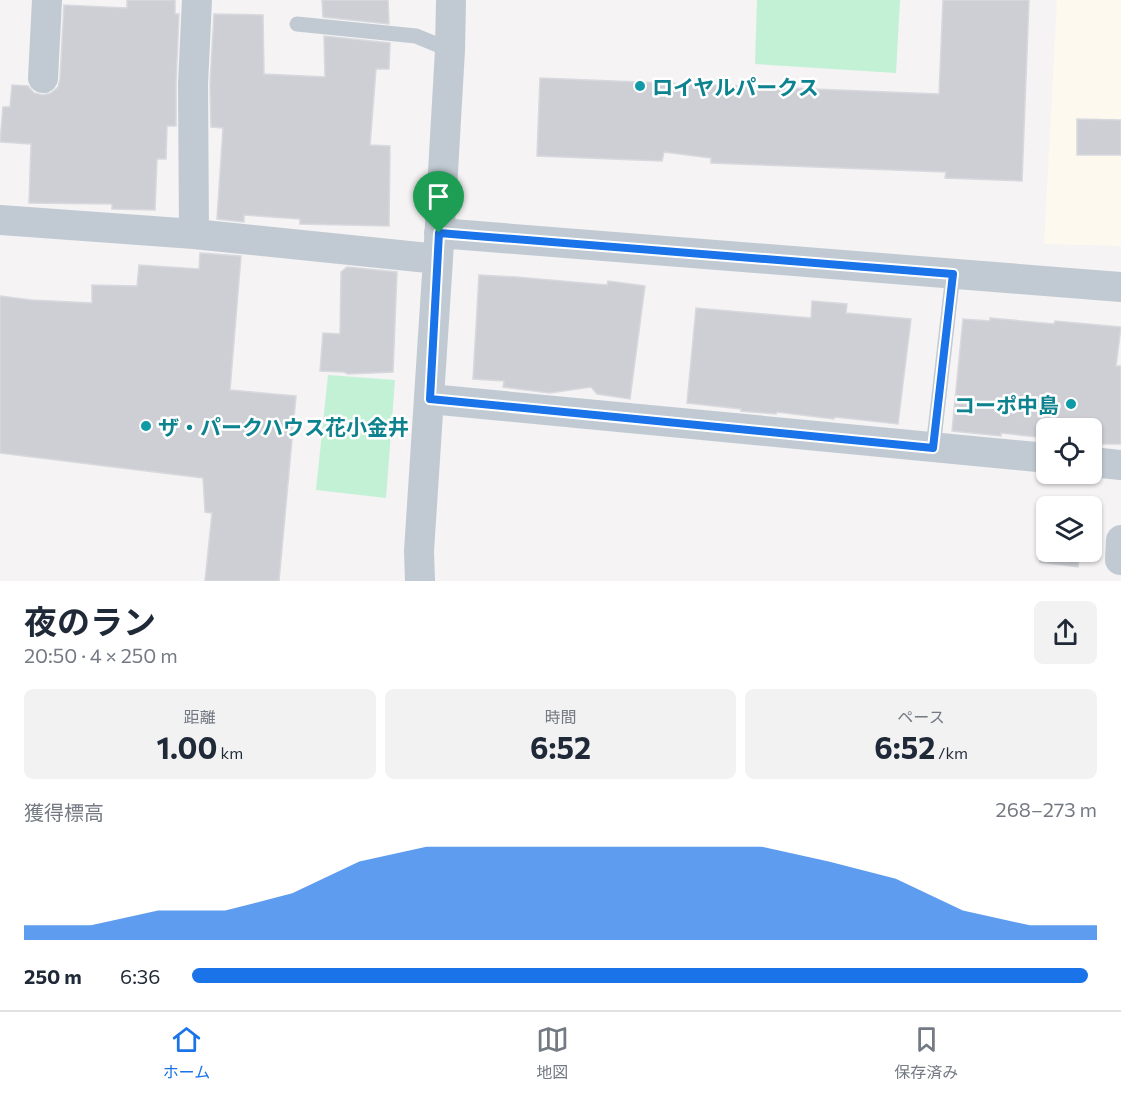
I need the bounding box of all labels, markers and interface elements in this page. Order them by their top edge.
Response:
place label: ロイヤルパークス [652,74,819,99]
marker: ロイヤルパークス [633,79,647,93]
pin [413,171,464,233]
icon: arrive [422,180,455,213]
place label: コーポ中島 [954,392,1059,417]
marker: コーポ中島 [1064,397,1078,411]
place label: ザ・パークハウス花小金井 [158,414,409,439]
map controls [1036,418,1102,562]
button: locate [1036,418,1102,484]
marker: ザ・パークハウス花小金井 [139,419,153,433]
button: layers [1036,496,1102,562]
text: 夜のラン [24,600,156,641]
button: share [1034,601,1097,664]
text: 20:50 · 4 × 250 m [24,643,178,667]
text: 距離 [184,707,216,726]
text: 時間 [544,707,577,726]
text: ペース [898,707,945,726]
text: 1.00 [156,728,217,765]
text: 6:52 [530,728,591,765]
text: 6:52 [874,728,935,765]
text: km [217,743,243,762]
text: /km [935,743,968,762]
text: 268–273 m [996,797,1097,821]
text: 獲得標高 [24,800,104,824]
text: 250 m [24,964,82,988]
text: 6:36 [120,964,160,988]
tab: ホーム [163,1023,210,1083]
tab: 地図 [536,1023,569,1083]
tab: 保存済み [894,1023,958,1083]

